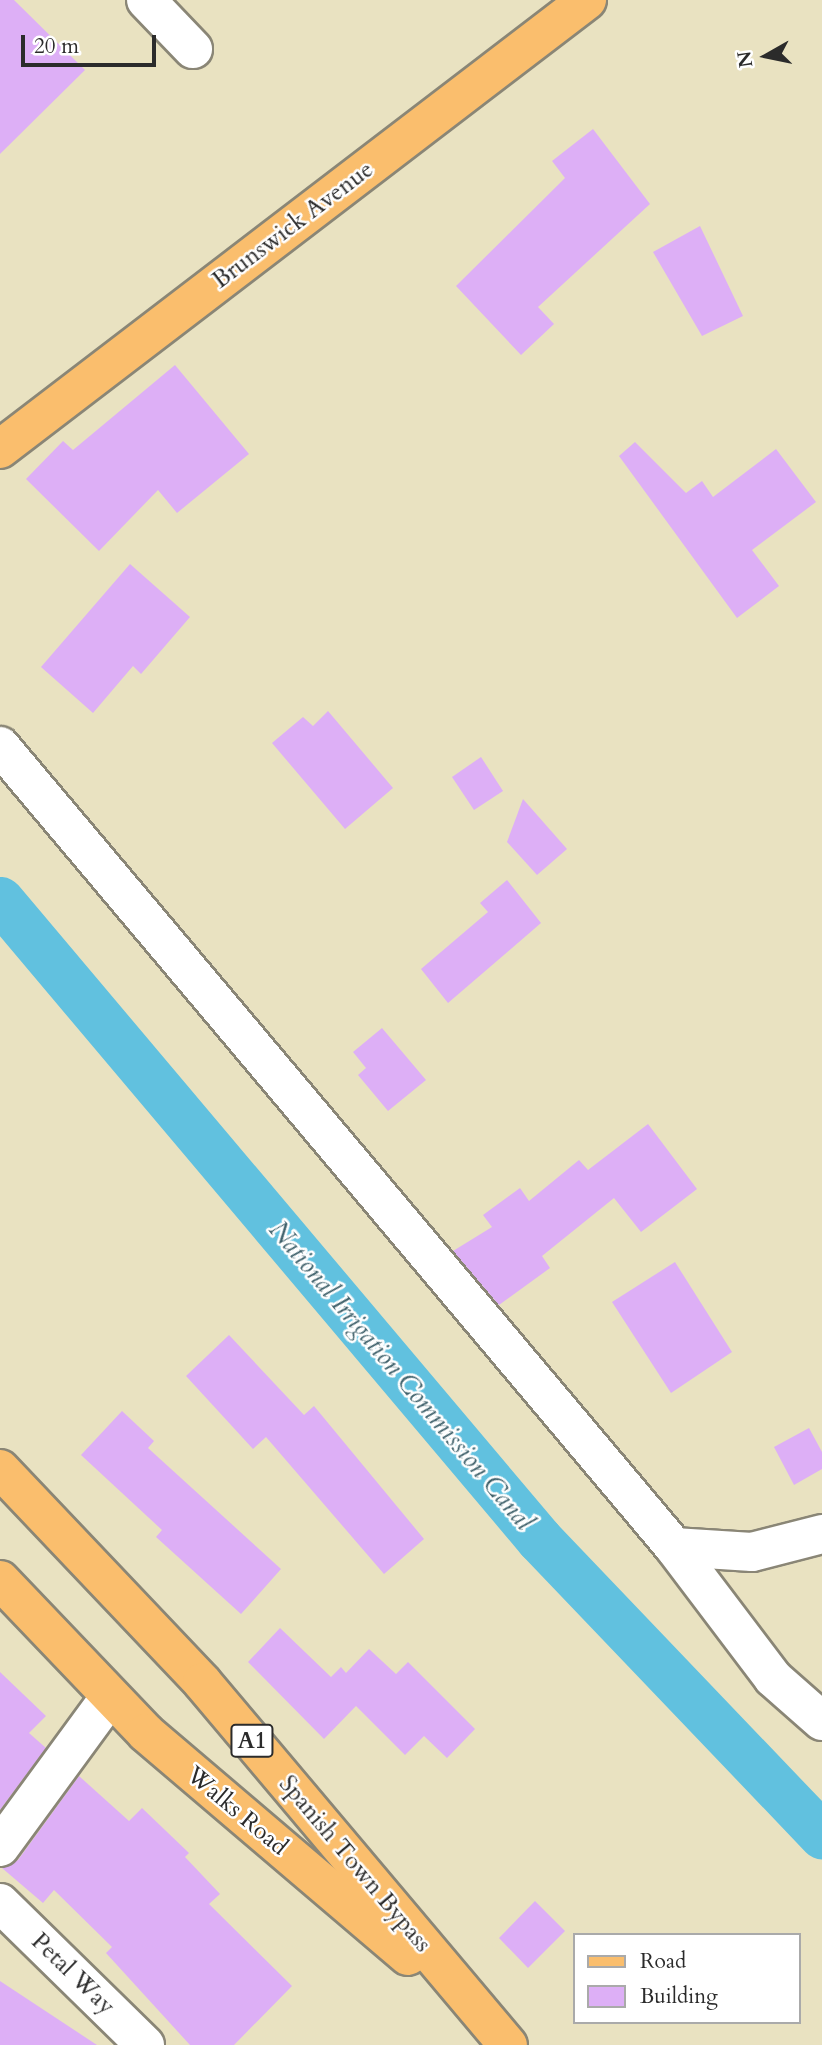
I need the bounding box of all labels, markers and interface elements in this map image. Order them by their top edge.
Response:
scale bar [24,21,159,65]
north arrow [731,21,801,91]
text: 20 m [34,32,79,61]
text: N [731,49,759,69]
street label: Brunswick Avenue [207,155,379,295]
water label: National Irrigation Commission Canal [262,1215,540,1537]
road number: A1 [229,1722,275,1760]
street label: Walks Road [181,1760,293,1862]
street label: Spanish Town Bypass [273,1770,437,1958]
street label: Petal Way [25,1927,121,2021]
legend [574,1933,801,2024]
text: Road [640,1947,686,1976]
text: Building [640,1982,718,2011]

